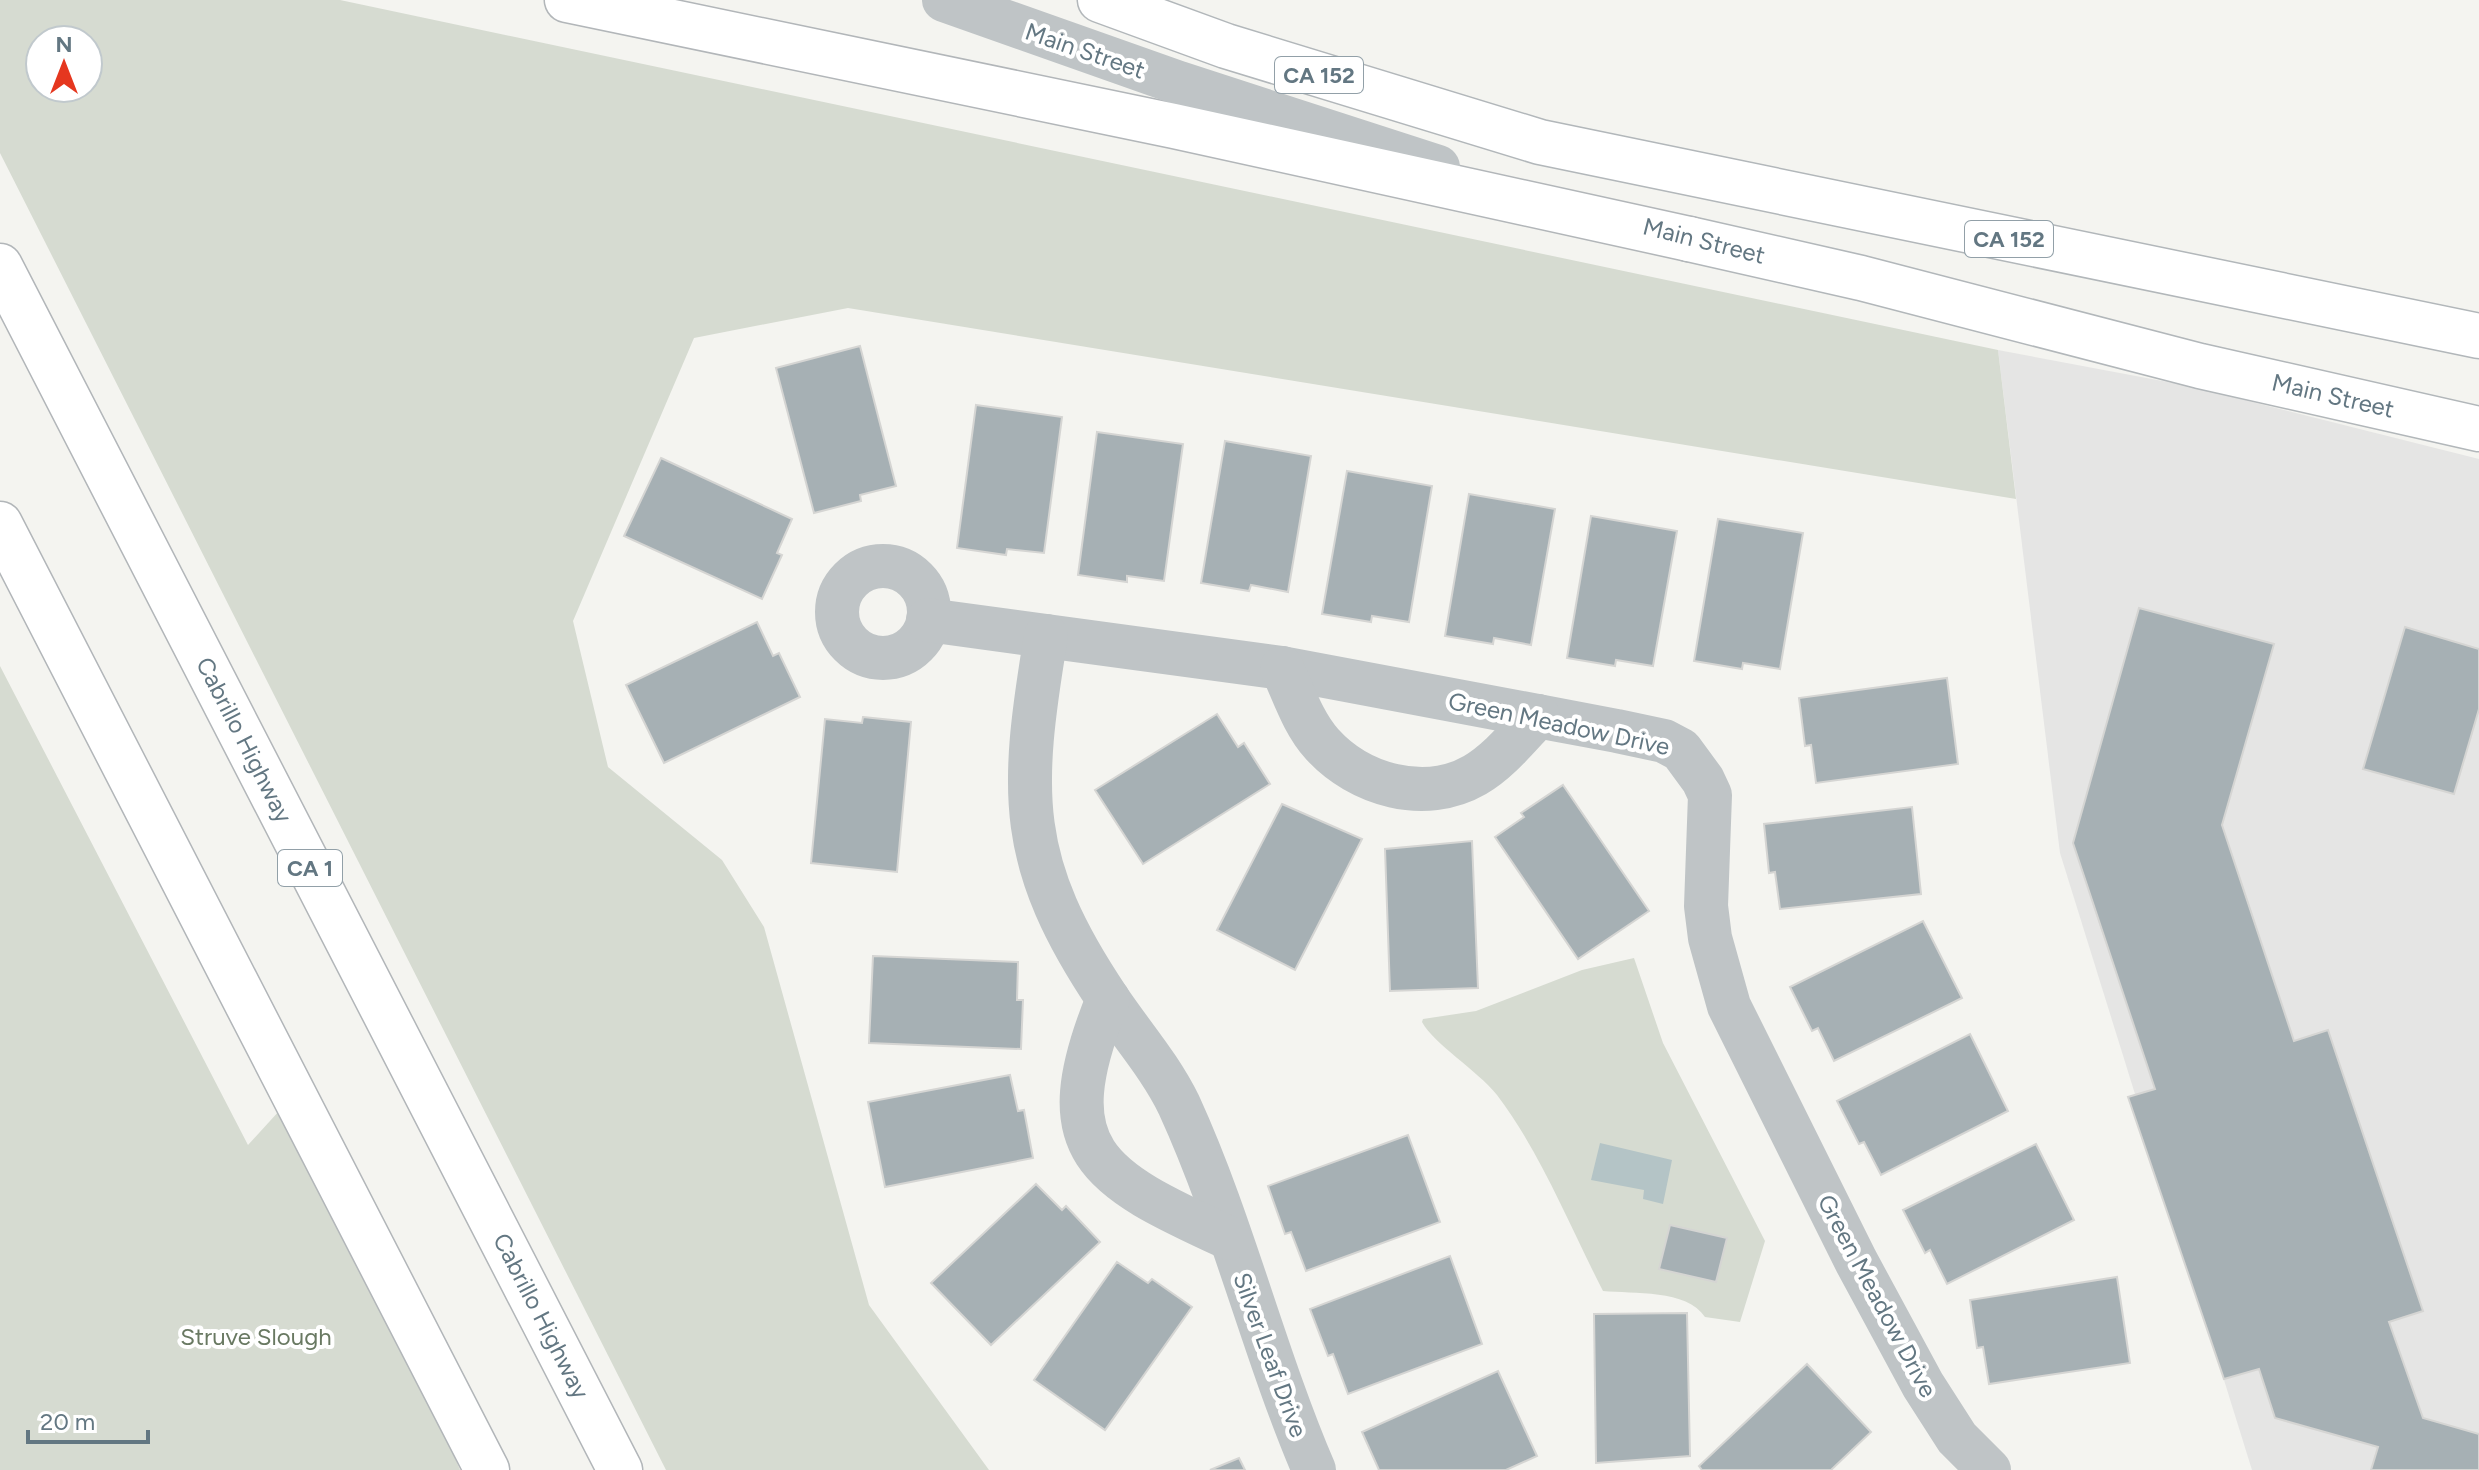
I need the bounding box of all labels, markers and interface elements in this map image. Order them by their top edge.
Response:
street label: Main Street [1022,17,1149,85]
north arrow [24,24,104,104]
text: N [55,31,73,58]
road number: CA 152 [1275,57,1363,93]
street label: Main Street [1640,211,1768,270]
road number: CA 152 [1965,221,2053,257]
street label: Main Street [2269,367,2397,424]
street label: Cabrillo Highway [190,652,299,828]
street label: Green Meadow Drive [1446,686,1672,761]
road number: CA 1 [278,850,342,886]
street label: Green Meadow Drive [1812,1189,1943,1402]
street label: Cabrillo Highway [487,1228,596,1404]
street label: Silver Leaf Drive [1227,1269,1314,1441]
park label: Struve Slough [180,1322,332,1351]
scale bar [28,1394,148,1444]
text: 20 m [40,1407,95,1436]

